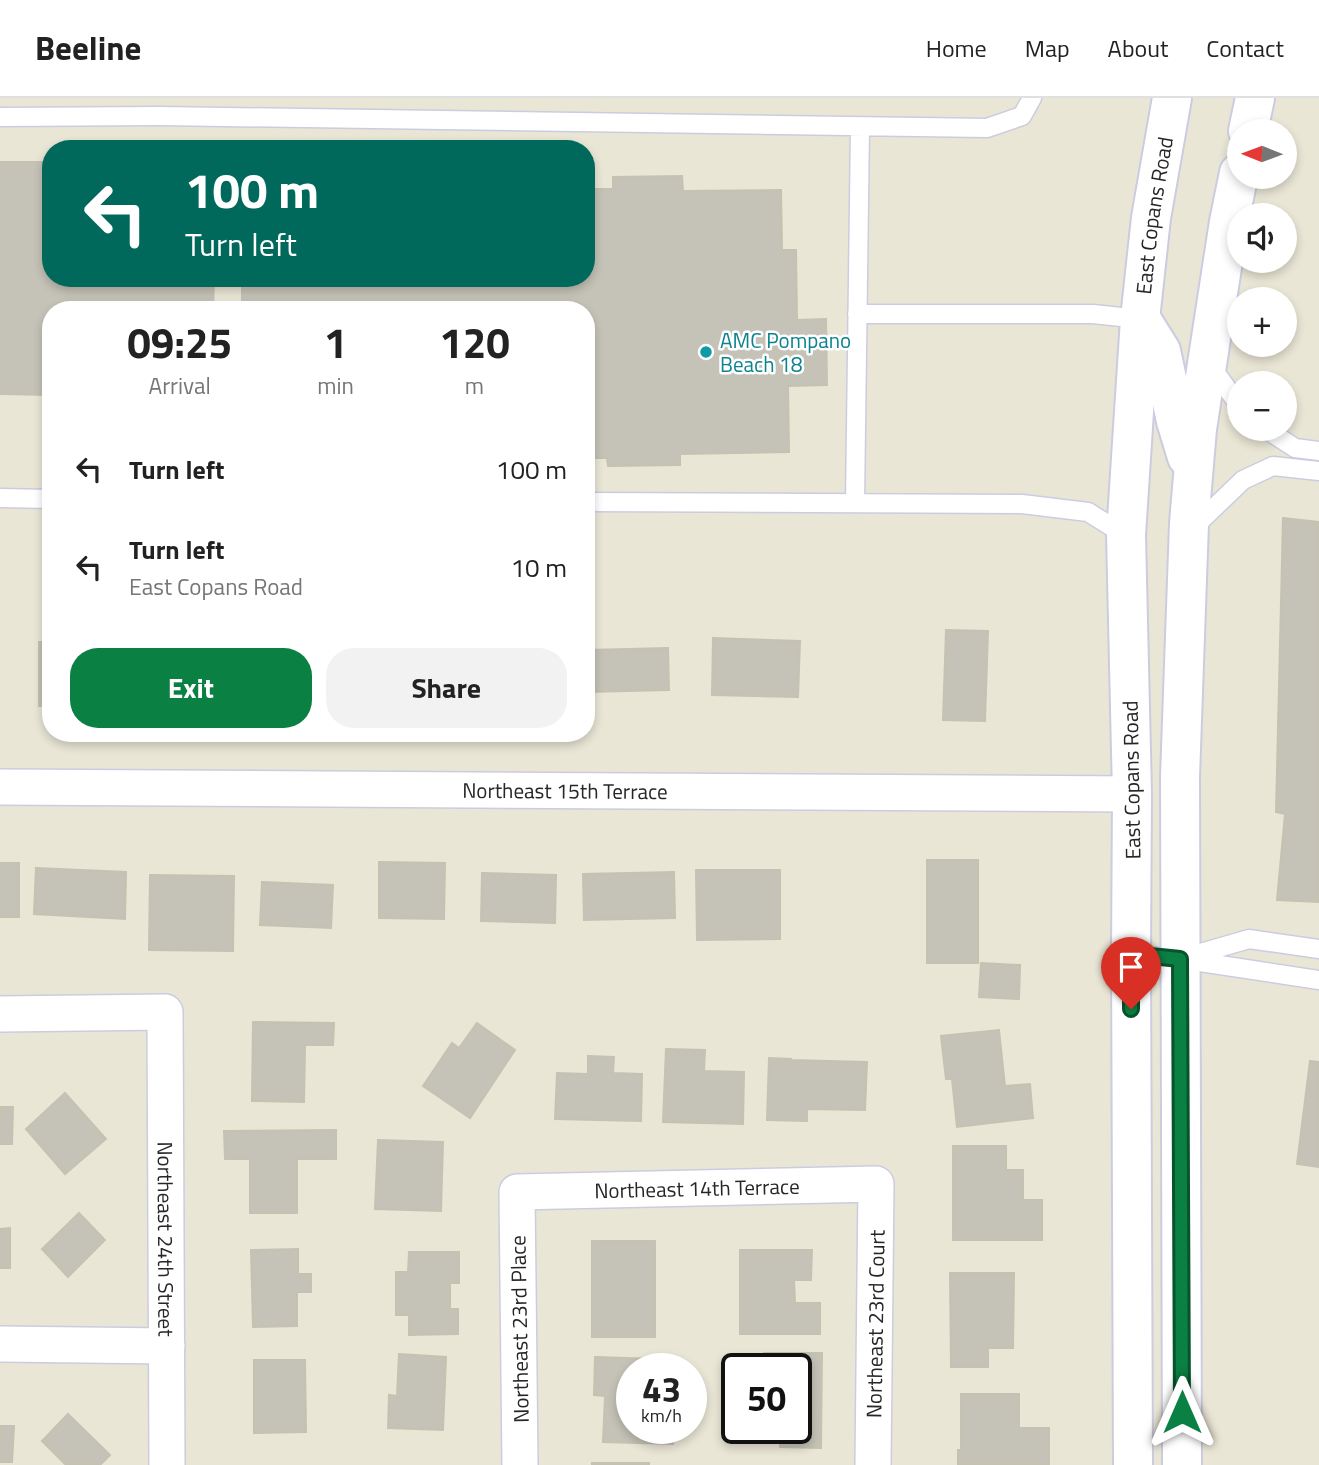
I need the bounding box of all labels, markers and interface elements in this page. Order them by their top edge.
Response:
text: Beeline [35,23,141,73]
text: Home [926,30,987,66]
text: Map [1025,30,1070,66]
text: About [1108,30,1168,66]
text: Contact [1206,30,1284,66]
north arrow [1227,119,1297,189]
map controls [1227,119,1297,441]
street label: East Copans Road [1127,134,1181,296]
text: 100 m [185,152,319,227]
icon: left [70,168,161,259]
button: sound [1227,203,1297,273]
text: Turn left [185,220,297,268]
button: + [1227,287,1297,357]
text: 09:25 [127,310,232,374]
text: 1 [324,310,347,374]
text: 120 [439,310,510,374]
place label: AMC Pompano Beach 18 [720,324,851,380]
marker: AMC Pompano Beach 18 [698,344,714,360]
text: Arrival [148,368,211,403]
text: min [317,368,354,403]
text: m [465,368,484,403]
button: − [1227,371,1297,441]
icon: left [70,450,108,488]
text: Turn left [129,450,224,489]
text: 100 m [496,450,567,489]
text: Turn left [129,530,224,569]
icon: left [70,548,108,586]
text: 10 m [510,548,567,587]
text: East Copans Road [129,569,303,604]
button: Exit [70,648,312,728]
button: Share [326,648,567,728]
street label: East Copans Road [1114,700,1148,860]
street label: Northeast 15th Terrace [462,774,668,807]
pin [1101,937,1161,1009]
icon: arrive [1112,948,1150,986]
street label: Northeast 24th Street [150,1141,182,1337]
street label: Northeast 14th Terrace [594,1170,800,1206]
street label: Northeast 23rd Court [857,1229,893,1418]
street label: Northeast 23rd Place [501,1235,537,1423]
speed limit sign: 50 [721,1353,812,1444]
text: 43 [642,1362,681,1416]
position arrow [1145,1375,1219,1449]
text: km/h [641,1402,682,1429]

